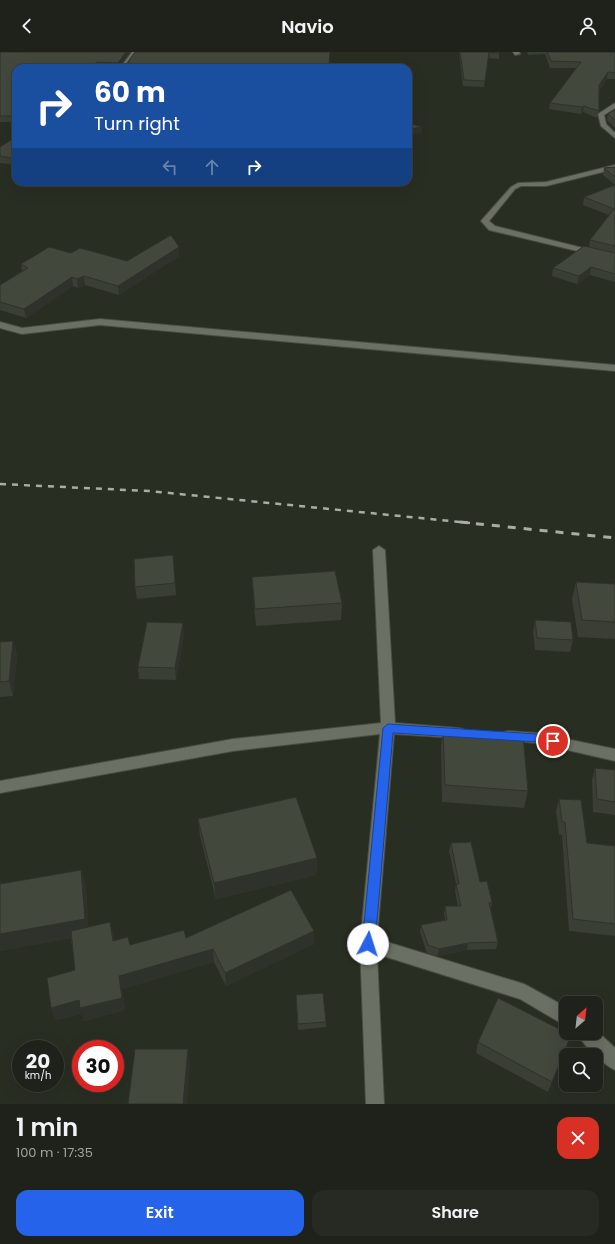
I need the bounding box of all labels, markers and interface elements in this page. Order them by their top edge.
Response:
text: Navio [281,14,334,39]
icon: back [16,15,38,37]
icon: person [577,15,599,37]
text: 60 m [94,73,166,112]
icon: right [28,80,80,132]
text: Turn right [94,111,180,136]
icon: left [159,156,181,178]
icon: ahead [201,156,223,178]
icon: right [243,156,265,178]
pin [536,724,570,758]
icon: arrive [542,730,564,752]
position arrow [347,923,389,965]
north arrow [559,996,603,1040]
map controls [559,996,603,1092]
speed limit sign: 30 [72,1040,124,1092]
text: 20 [26,1047,50,1075]
button: search [559,1048,603,1092]
text: km/h [25,1068,51,1083]
text: 1 min [16,1111,78,1144]
button: close [557,1117,599,1159]
text: 100 m · 17:35 [16,1143,93,1162]
button: Exit [16,1190,304,1236]
button: Share [312,1190,599,1236]

